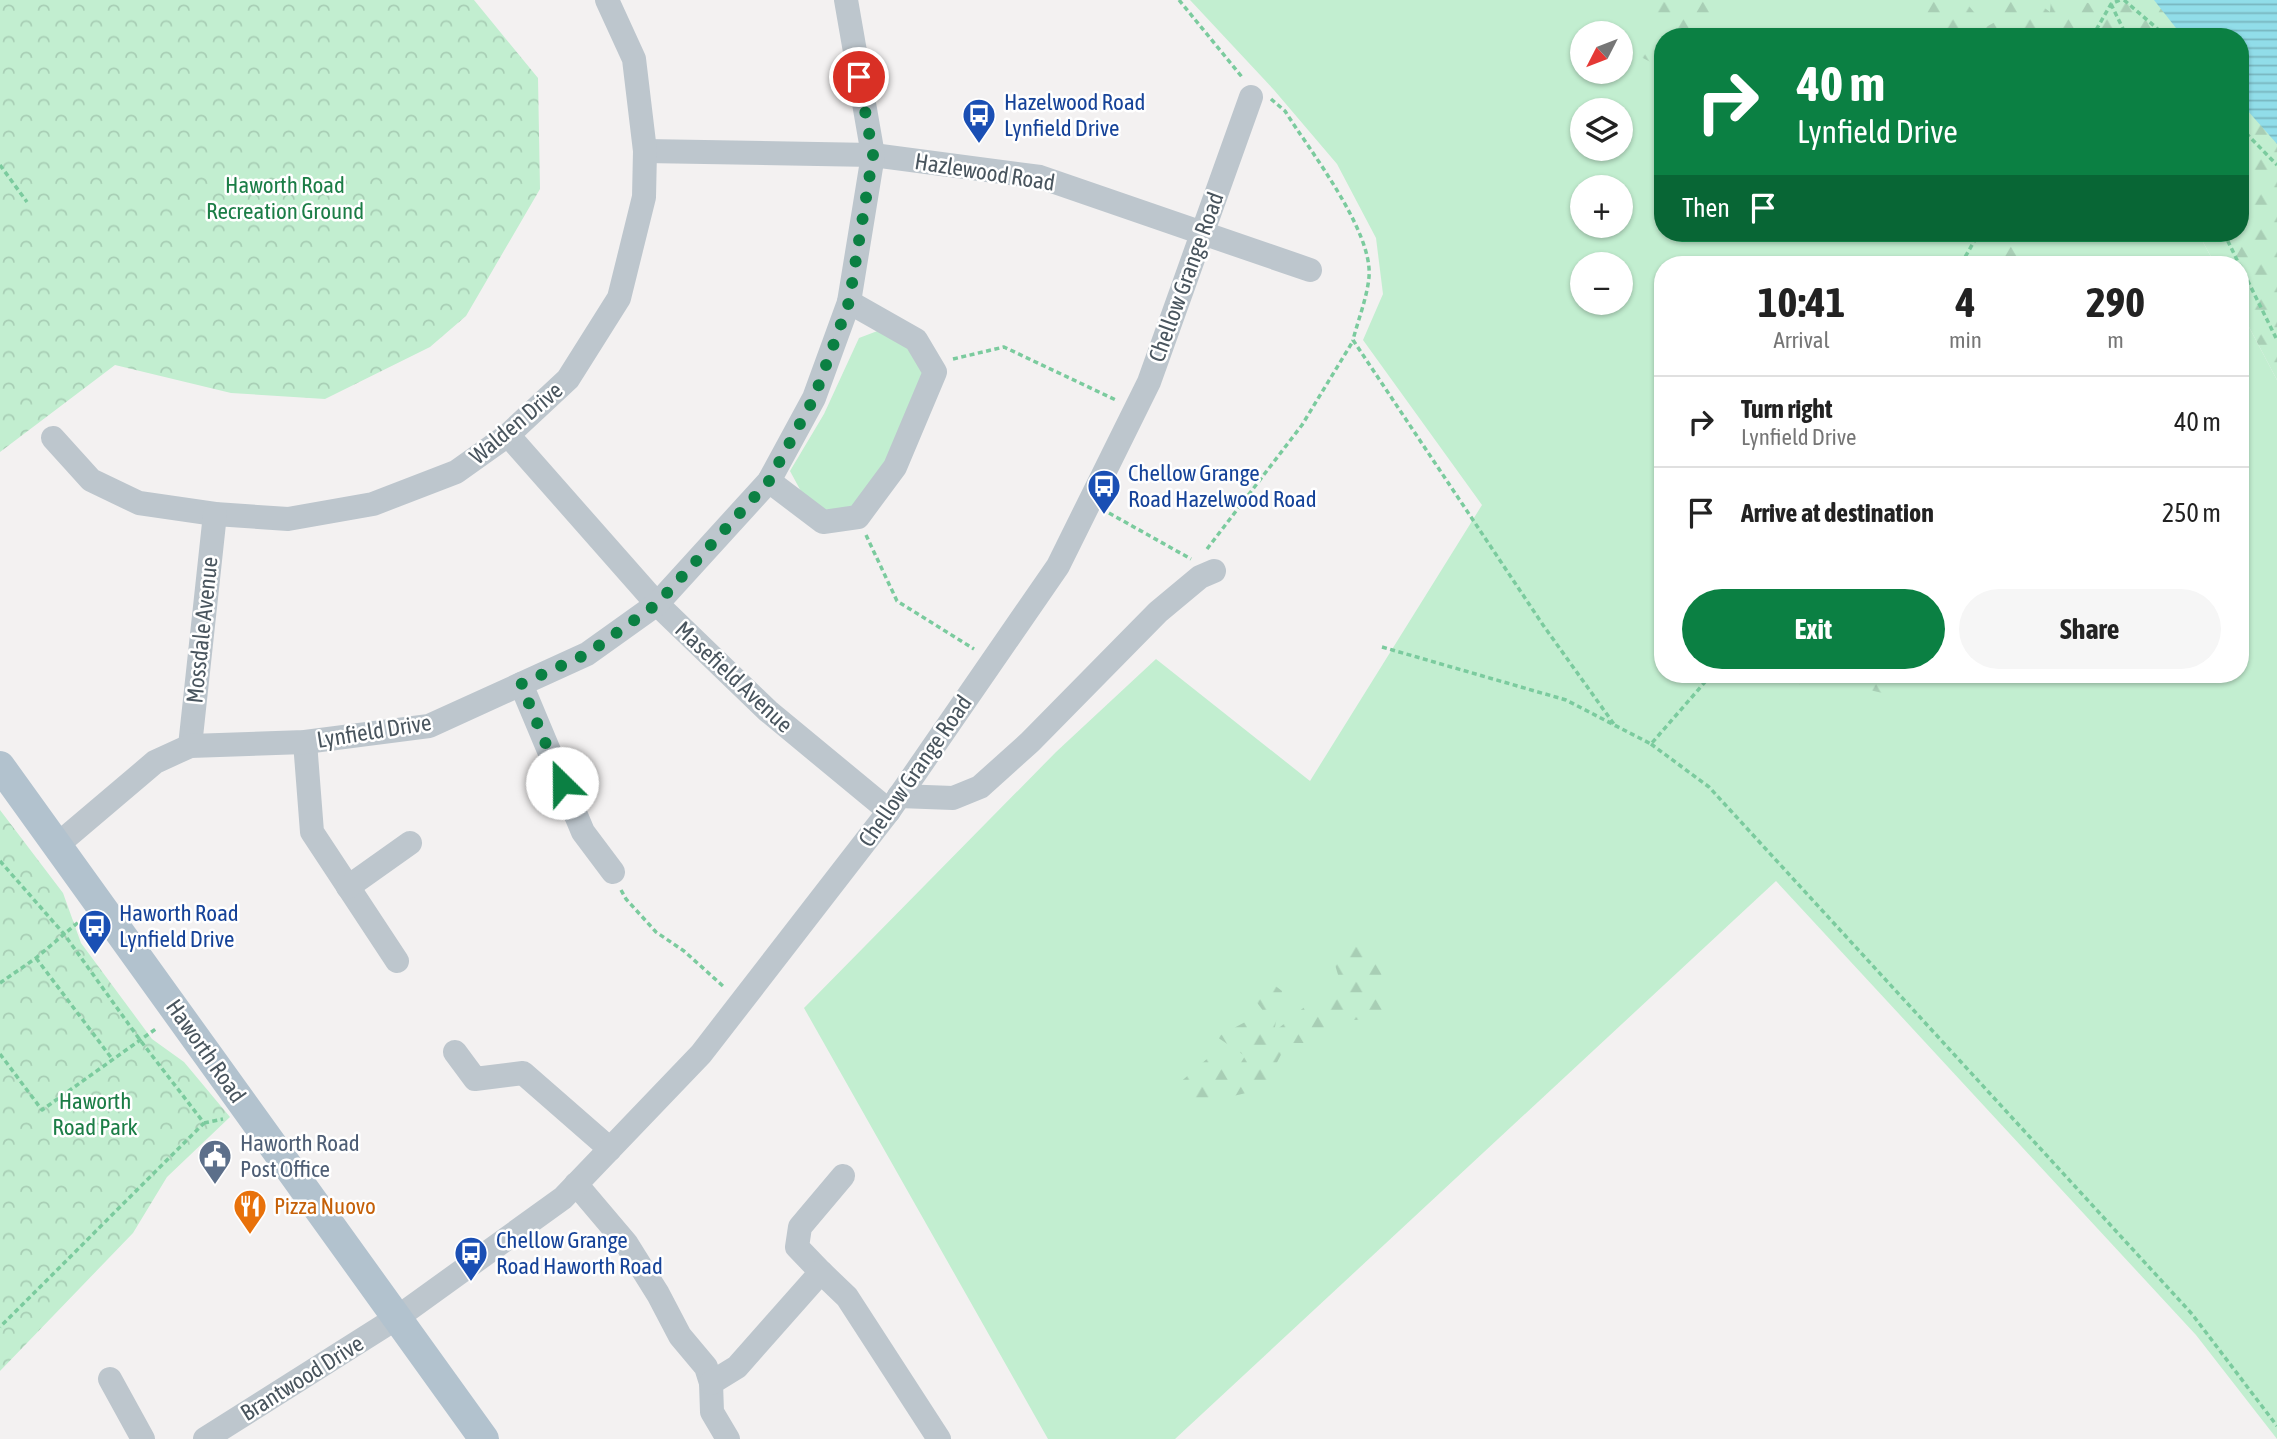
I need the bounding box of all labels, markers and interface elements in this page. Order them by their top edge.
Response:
north arrow [1570,21,1633,84]
map controls [1570,21,1633,315]
pin [829,47,889,107]
text: 40 m [1797,55,1885,111]
icon: right [1682,56,1773,147]
icon: arrive [840,58,878,96]
place label: Hazelwood Road Lynfield Drive [1004,89,1146,141]
bus stop icon: Hazelwood Road Lynfield Drive [960,96,998,145]
button: layers [1570,98,1633,161]
text: Lynfield Drive [1797,113,1958,150]
street label: Hazlewood Road [913,148,1057,196]
park label: Haworth Road Recreation Ground [206,172,364,224]
button: + [1570,175,1633,238]
street label: Chellow Grange Road [1143,189,1229,365]
icon: arrive [1744,189,1782,227]
text: Then [1682,193,1730,223]
button: − [1570,252,1633,315]
text: 10:41 [1758,278,1845,326]
text: 4 [1956,278,1975,326]
text: 290 [2086,278,2145,326]
text: Arrival [1773,327,1830,353]
text: min [1949,327,1982,353]
text: m [2107,327,2124,353]
street label: Walden Drive [464,377,568,469]
text: Turn right [1741,394,1832,424]
icon: right [1682,403,1720,441]
text: 40 m [2174,407,2221,437]
text: Lynfield Drive [1741,424,1856,450]
place label: Chellow Grange Road Hazelwood Road [1128,460,1317,512]
bus stop icon: Chellow Grange Road Hazelwood Road [1085,467,1123,516]
icon: arrive [1682,494,1720,532]
text: Arrive at destination [1741,498,1934,528]
text: 250 m [2162,498,2221,528]
street label: Mossdale Avenue [181,555,223,705]
button: Exit [1682,589,1945,669]
button: Share [1959,589,2221,669]
street label: Masefield Avenue [670,616,798,738]
street label: Chellow Grange Road [853,690,977,852]
street label: Lynfield Drive [315,709,433,753]
position arrow [525,746,599,820]
place label: Haworth Road Lynfield Drive [119,900,239,952]
bus stop icon: Haworth Road Lynfield Drive [76,907,114,956]
street label: Haworth Road [161,994,251,1108]
park label: Haworth Road Park [52,1088,138,1140]
place label: Haworth Road Post Office [240,1130,360,1182]
public building icon: Haworth Road Post Office [196,1137,234,1186]
restaurant icon: Pizza Nuovo [231,1187,269,1236]
place label: Pizza Nuovo [274,1193,376,1219]
place label: Chellow Grange Road Haworth Road [496,1227,663,1279]
bus stop icon: Chellow Grange Road Haworth Road [452,1234,490,1283]
street label: Brantwood Drive [236,1330,368,1426]

